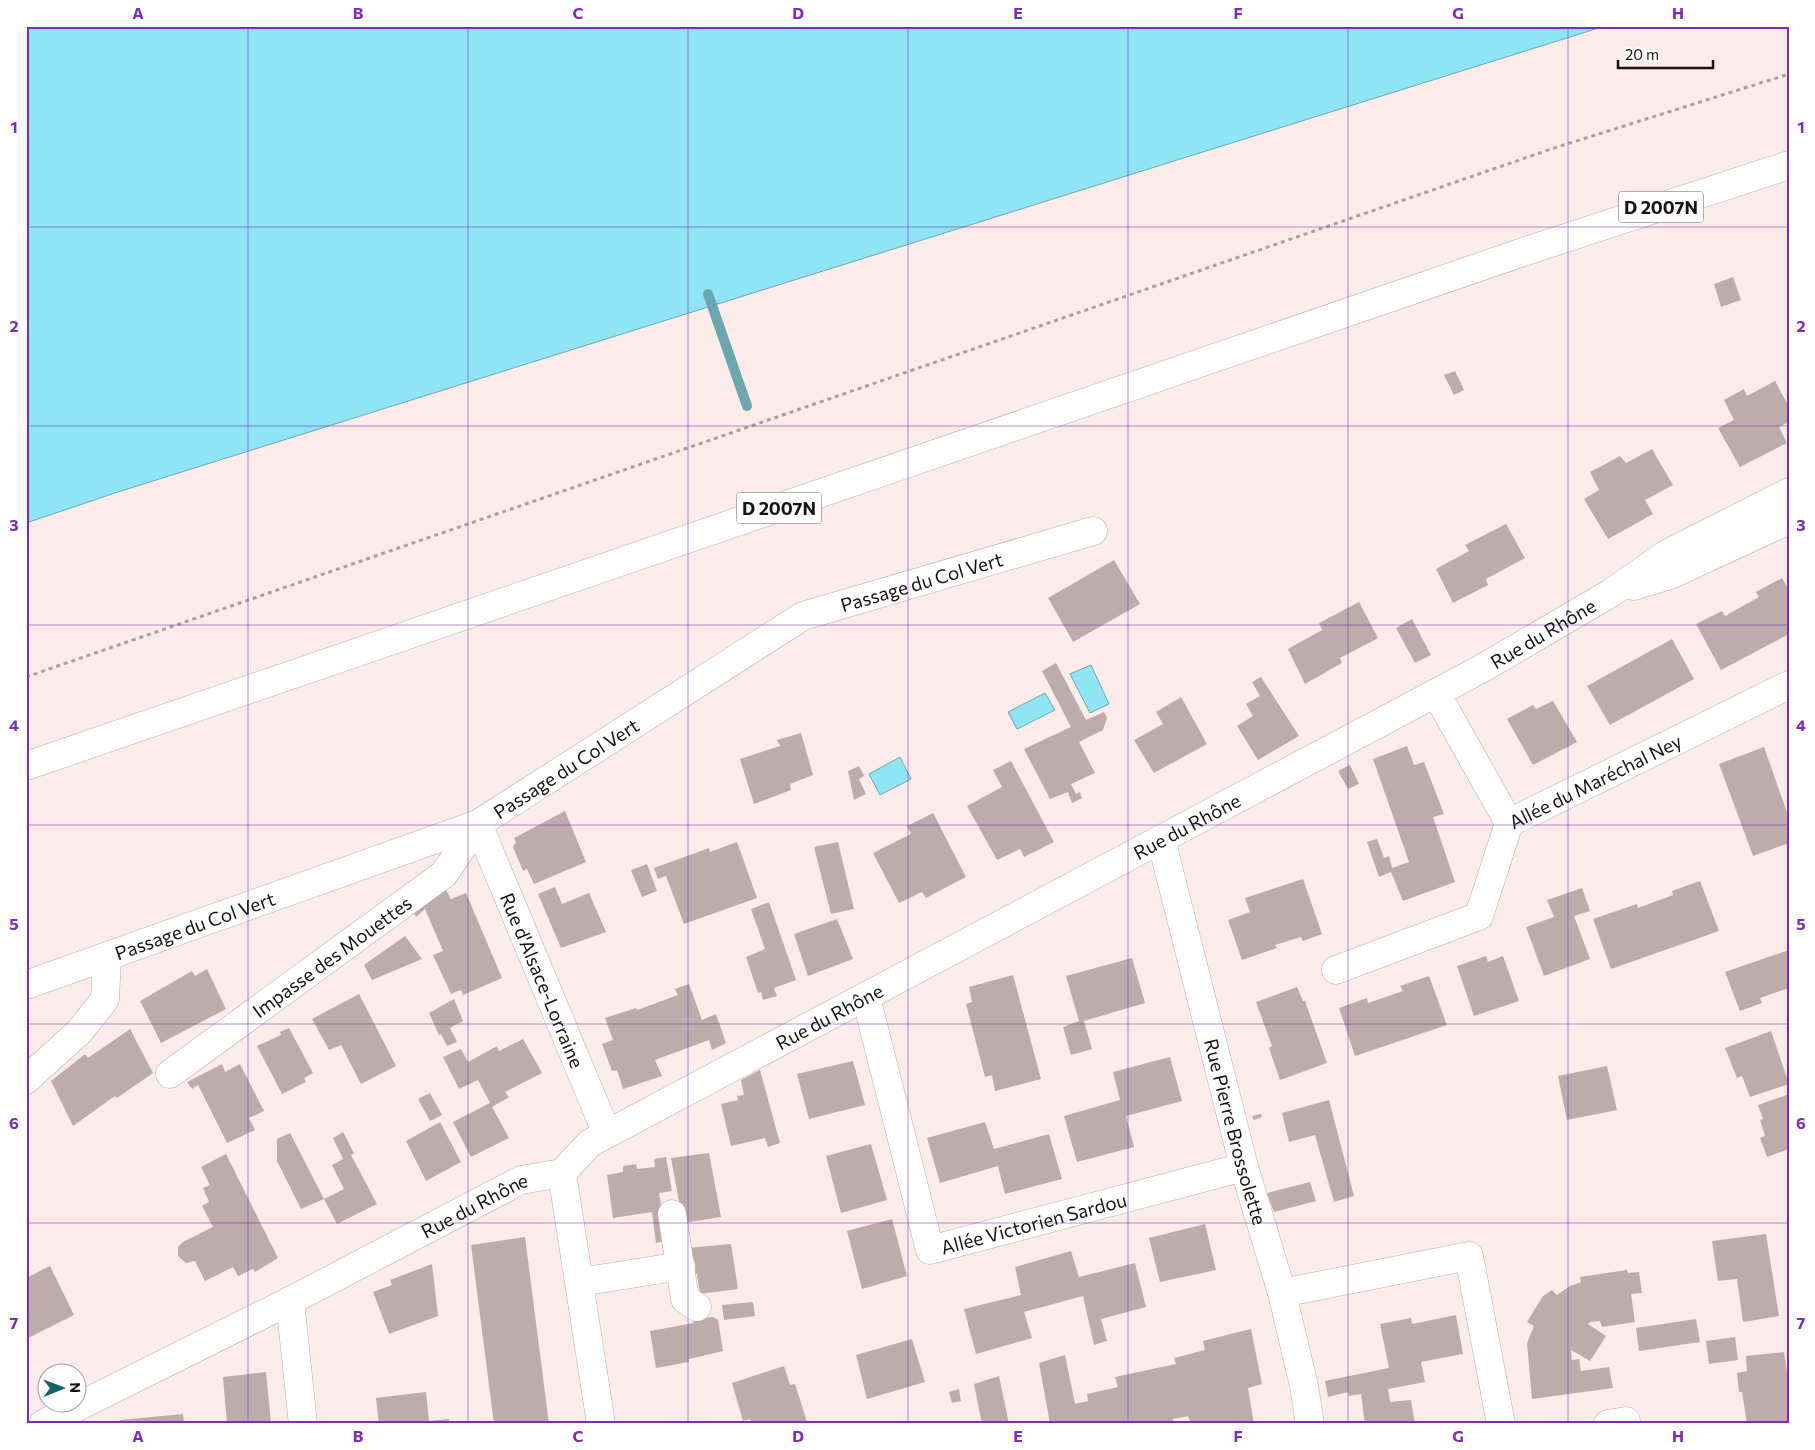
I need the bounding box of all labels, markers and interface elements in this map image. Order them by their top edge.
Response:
text: A [132,3,144,22]
text: B [353,3,364,22]
text: C [573,3,584,22]
text: D [792,3,804,22]
text: E [1013,3,1023,22]
text: F [1233,3,1243,22]
text: G [1452,3,1464,22]
text: H [1672,3,1684,22]
scale bar [1618,38,1712,70]
text: 20 m [1625,45,1659,63]
text: 1 [10,117,18,136]
text: 1 [1797,117,1805,136]
road number: D 2007N [1618,192,1704,222]
text: 2 [9,316,19,335]
text: 2 [1796,316,1806,335]
road number: D 2007N [736,492,822,524]
text: 3 [9,515,19,534]
text: 3 [1796,515,1806,534]
street label: Passage du Col Vert [837,547,1005,616]
street label: Rue du Rhône [1486,593,1599,673]
street label: Passage du Col Vert [489,713,643,823]
text: 4 [9,715,19,734]
text: 4 [1796,715,1806,734]
street label: Allée du Maréchal Ney [1505,728,1685,833]
street label: Rue du Rhône [1129,788,1244,864]
street label: Passage du Col Vert [112,886,278,964]
street label: Rue d'Alsace-Lorraine [496,889,590,1071]
street label: Impasse des Mouettes [247,890,416,1022]
text: 5 [9,914,19,933]
text: 5 [1796,914,1806,933]
street label: Rue du Rhône [771,978,886,1054]
street label: Rue Pierre Brossolette [1200,1036,1272,1227]
text: 6 [9,1113,19,1132]
text: 6 [1796,1113,1806,1132]
street label: Rue du Rhône [417,1168,529,1242]
street label: Allée Victorien Sardou [938,1187,1129,1258]
text: 7 [10,1313,19,1332]
text: 7 [1797,1313,1806,1332]
north arrow [38,1362,88,1412]
text: N [67,1382,84,1393]
text: A [132,1426,144,1445]
text: B [353,1426,364,1445]
text: C [573,1426,584,1445]
text: D [792,1426,804,1445]
text: E [1013,1426,1023,1445]
text: F [1233,1426,1243,1445]
text: G [1452,1426,1464,1445]
text: H [1672,1426,1684,1445]

